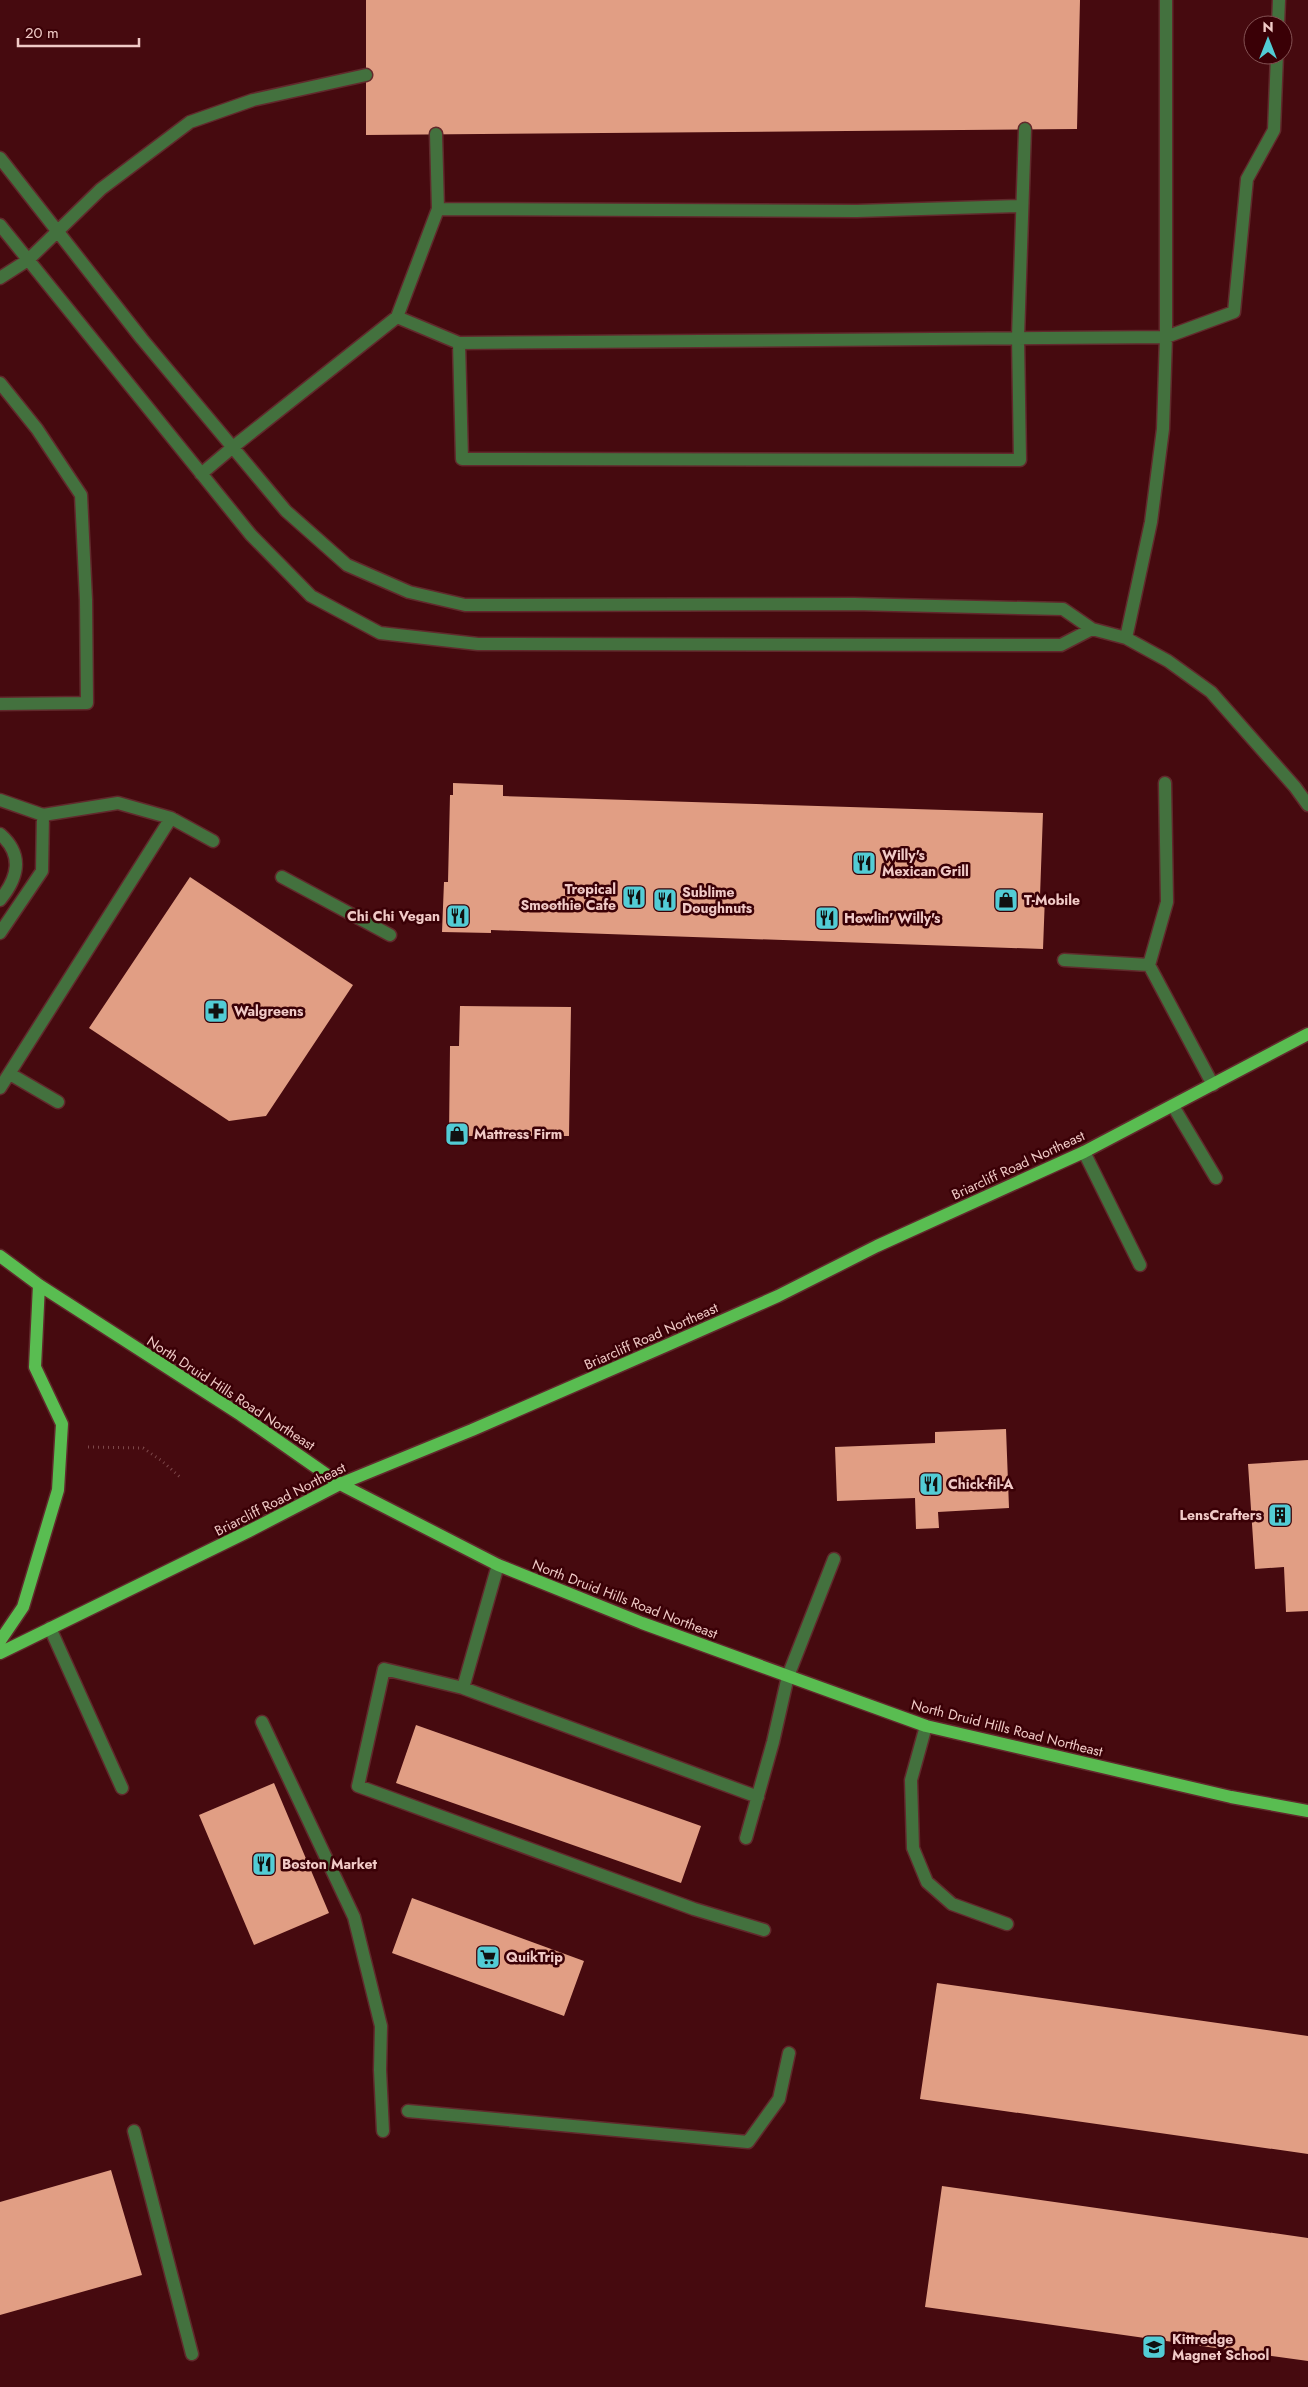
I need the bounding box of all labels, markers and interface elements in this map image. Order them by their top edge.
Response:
scale bar [18,15,139,47]
north arrow [1243,15,1293,65]
text: N [1262,17,1274,37]
text: 20 m [25,22,59,44]
place label: Willy's Mexican Grill [882,845,969,881]
restaurant icon: Willy's Mexican Grill [851,850,877,876]
place label: Tropical Smoothie Cafe [521,879,616,915]
place label: Sublime Doughnuts [682,882,753,918]
restaurant icon: Tropical Smoothie Cafe [621,884,647,910]
restaurant icon: Sublime Doughnuts [652,887,678,913]
shop icon: T-Mobile [993,887,1019,913]
place label: T-Mobile [1024,890,1080,910]
restaurant icon: Chi Chi Vegan [445,903,471,929]
restaurant icon: Howlin' Willy's [814,905,840,931]
place label: Chi Chi Vegan [347,906,440,926]
place label: Howlin' Willy's [844,908,941,928]
pharmacy icon: Walgreens [203,998,229,1024]
place label: Walgreens [234,1001,304,1021]
shop icon: Mattress Firm [444,1121,470,1147]
place label: Mattress Firm [474,1124,562,1144]
street label: Briarcliff Road Northeast [948,1125,1088,1205]
street label: Briarcliff Road Northeast [581,1297,722,1375]
street label: North Druid Hills Road Northeast [143,1331,320,1455]
street label: Briarcliff Road Northeast [211,1457,350,1541]
restaurant icon: Chick-fil-A [918,1471,944,1497]
place label: Chick-fil-A [948,1474,1014,1494]
building icon: LensCrafters [1267,1502,1293,1528]
place label: LensCrafters [1180,1505,1263,1525]
street label: North Druid Hills Road Northeast [529,1554,721,1644]
street label: North Druid Hills Road Northeast [909,1694,1106,1762]
restaurant icon: Boston Market [251,1851,277,1877]
place label: Boston Market [282,1854,378,1874]
supermarket icon: QuikTrip [475,1944,501,1970]
place label: QuikTrip [506,1947,563,1967]
place label: Kittredge Magnet School [1172,2329,1269,2365]
school or university icon: Kittredge Magnet School [1141,2334,1167,2360]

